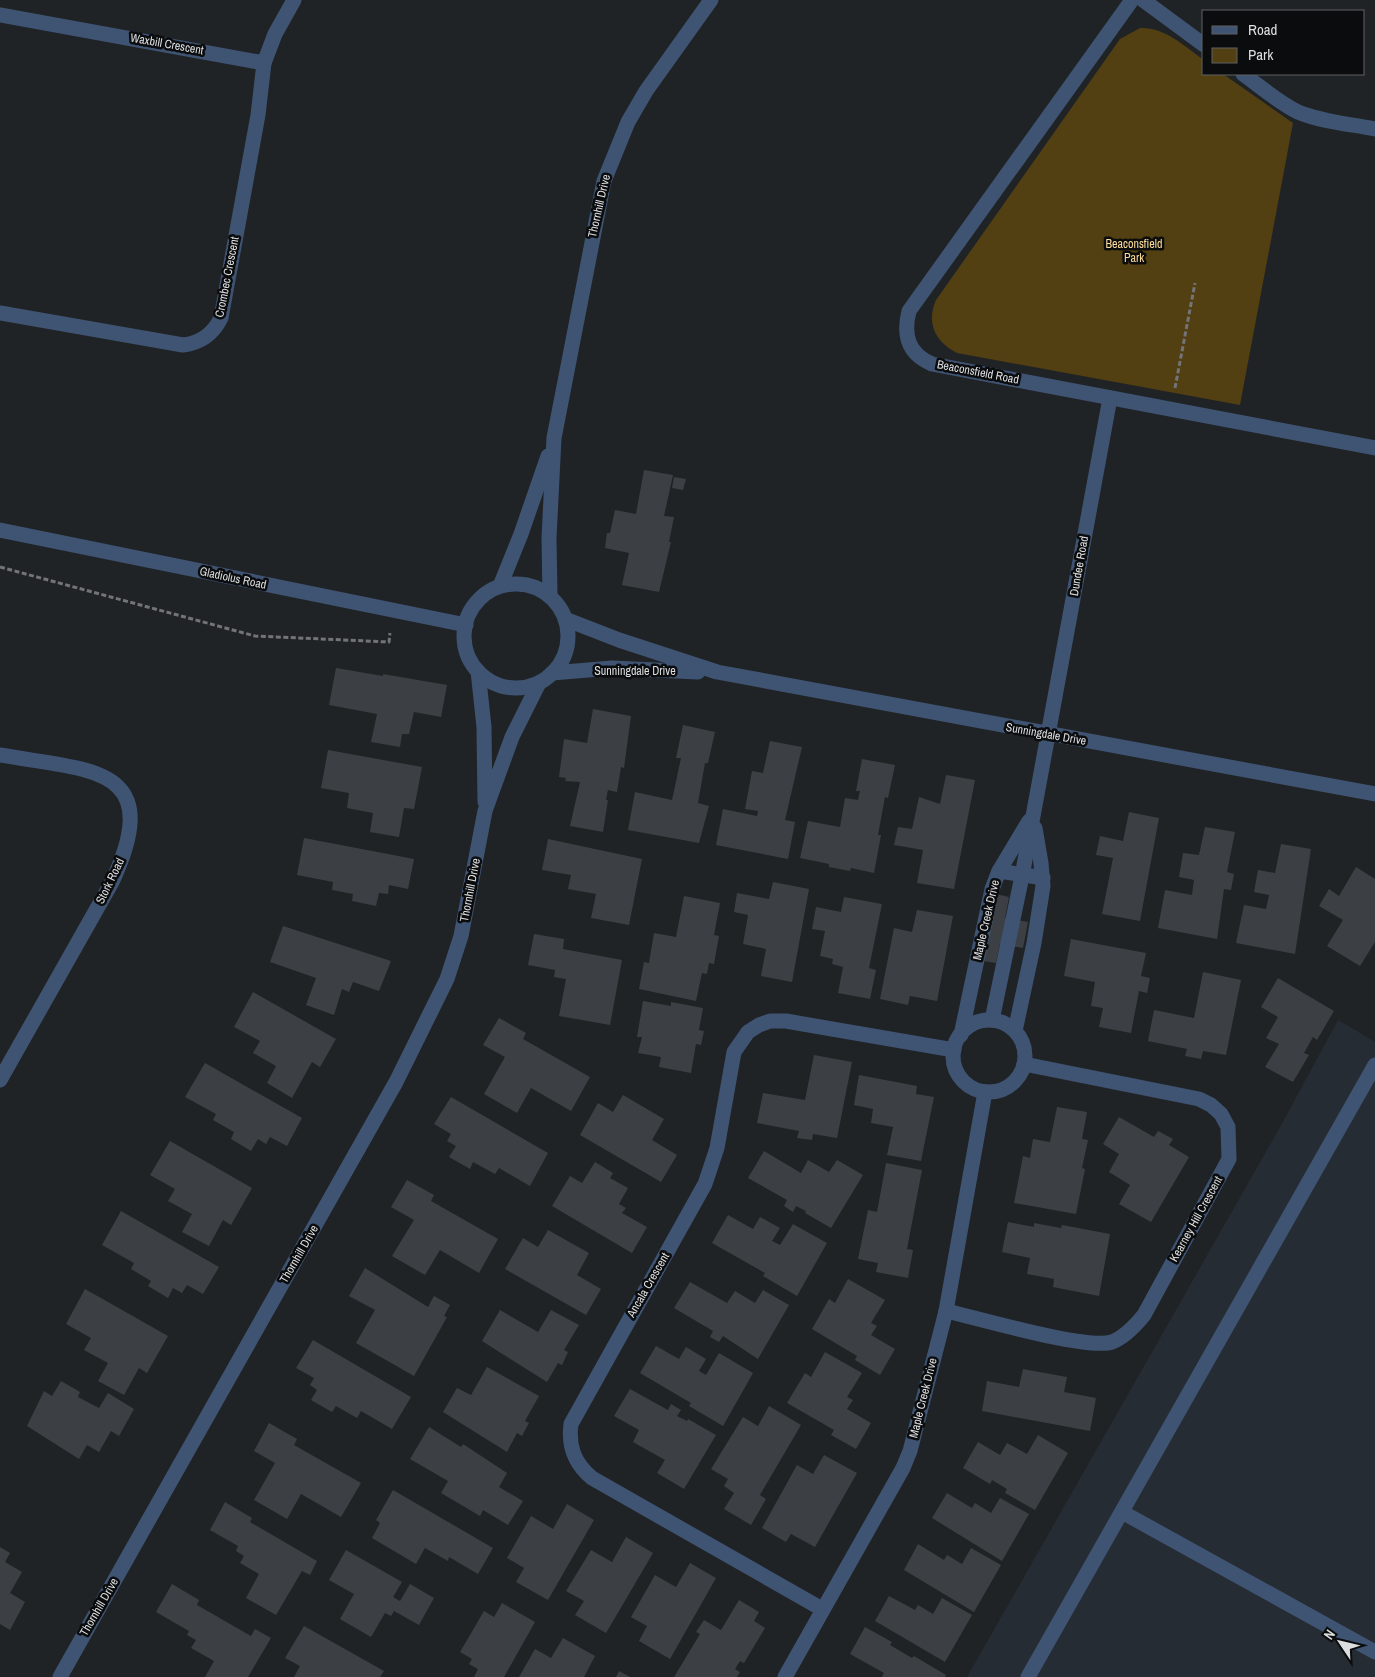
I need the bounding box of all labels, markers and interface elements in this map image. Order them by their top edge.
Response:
legend [1202,10,1365,75]
text: Road [1248,19,1277,40]
street label: Waxbill Crescent [129,30,205,58]
text: Park [1248,44,1274,65]
street label: Thornhill Drive [584,173,614,239]
street label: Crombec Crescent [211,235,243,319]
park label: Beaconsfield Park [1106,236,1162,266]
street label: Beaconsfield Road [936,356,1020,388]
street label: Dundee Road [1066,535,1092,597]
street label: Gladiolus Road [198,563,268,593]
street label: Sunningdale Drive [594,663,676,679]
street label: Sunningdale Drive [1004,719,1088,749]
street label: Stork Road [92,855,128,907]
street label: Thornhill Drive [456,857,484,923]
street label: Maple Creek Drive [969,878,1003,962]
street label: Kearney Hill Crescent [1166,1173,1226,1265]
street label: Thornhill Drive [276,1222,322,1286]
street label: Ancala Crescent [623,1250,673,1321]
street label: Maple Creek Drive [905,1356,941,1440]
street label: Thornhill Drive [76,1575,122,1639]
north arrow [1315,1617,1365,1667]
text: N [1320,1626,1339,1643]

